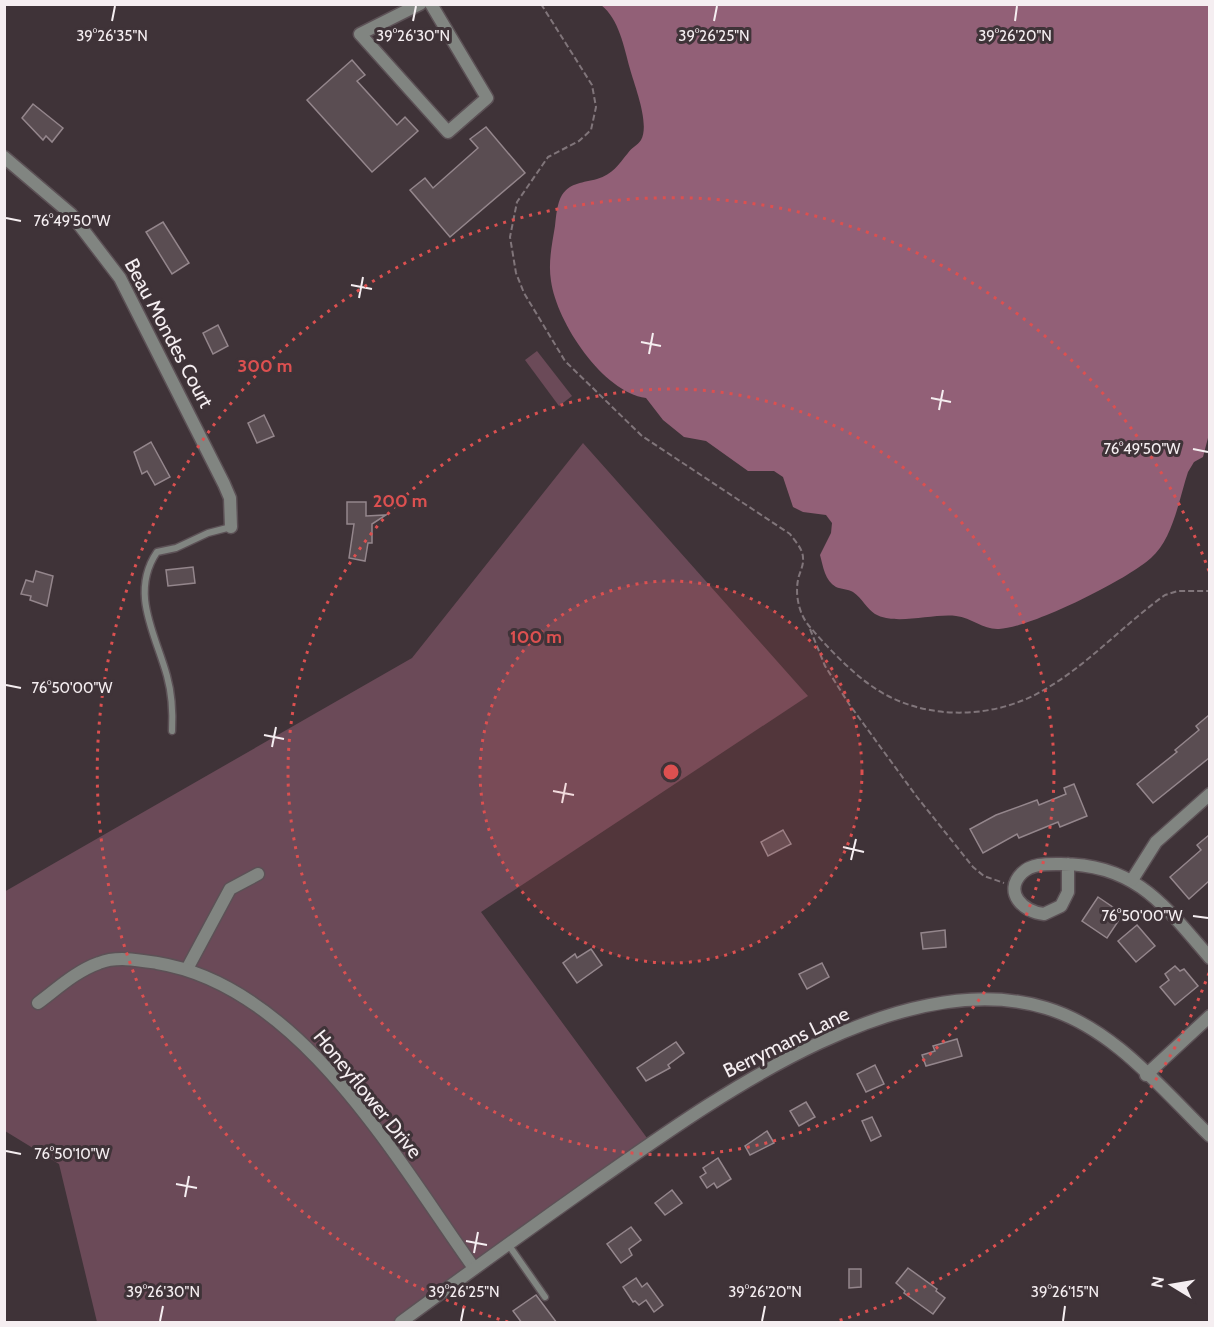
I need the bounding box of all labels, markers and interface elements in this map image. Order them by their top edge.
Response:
text: 39°26'35"N [76,27,148,45]
text: 39°26'30"N [376,27,450,45]
text: 39°26'25"N [678,27,750,45]
text: 39°26'20"N [978,27,1052,45]
text: 76°49'50"W [34,212,111,230]
street label: Beau Mondes Court [120,254,219,412]
text: 300 m [238,355,292,377]
text: 76°49'50"W [1104,440,1181,458]
text: 200 m [373,490,427,512]
text: 100 m [510,626,562,648]
text: 76°50'00"W [31,679,113,697]
centre of rings [661,762,681,782]
text: 76°50'00"W [1101,907,1183,925]
street label: Berrymans Lane [719,1001,853,1083]
street label: Honeyflower Drive [309,1025,427,1163]
text: 76°50'10"W [34,1145,111,1163]
north arrow [1142,1255,1202,1315]
text: N [1147,1275,1168,1290]
text: 39°26'30"N [126,1283,200,1301]
text: 39°26'25"N [428,1283,500,1301]
text: 39°26'20"N [728,1283,802,1301]
text: 39°26'15"N [1031,1283,1099,1301]

